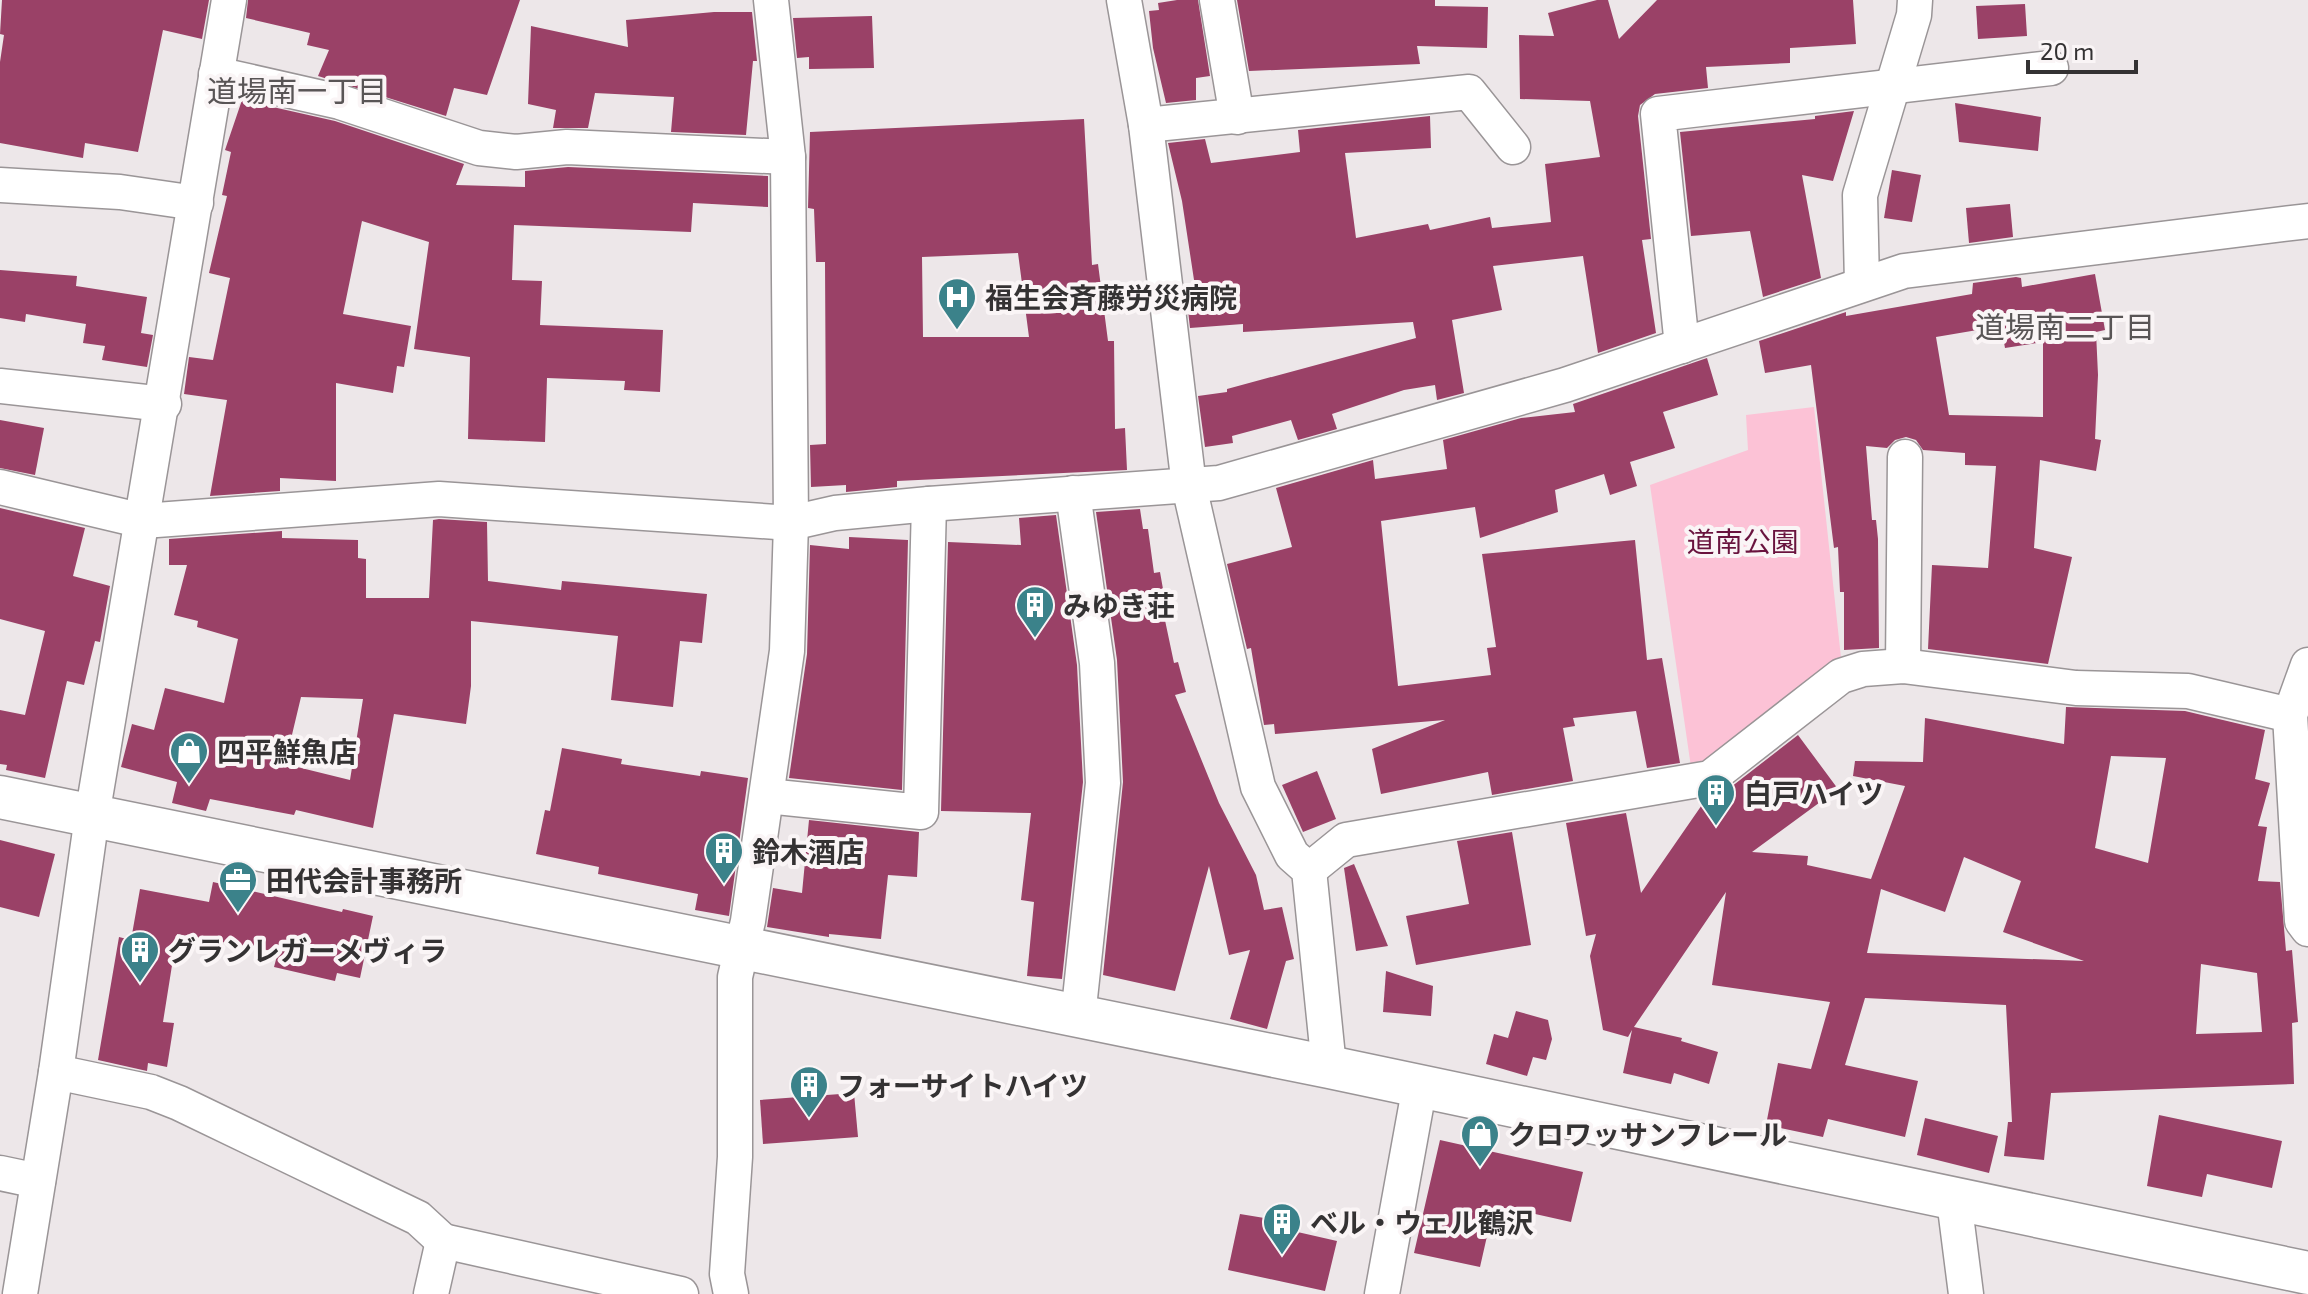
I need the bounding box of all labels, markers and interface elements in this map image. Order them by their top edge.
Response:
scale bar [2028,24,2136,74]
text: 20 m [2040,36,2094,65]
district label: 道場南一丁目 [207,72,387,108]
hospital icon: 福生会斉藤労災病院 [936,276,978,331]
place label: 福生会斉藤労災病院 [985,280,1237,314]
district label: 道場南二丁目 [1975,308,2155,344]
park label: 道南公園 [1687,524,1799,558]
building icon: みゆき荘 [1014,584,1056,639]
place label: みゆき荘 [1063,588,1175,622]
shop icon: 四平鮮魚店 [168,730,210,785]
place label: 四平鮮魚店 [217,734,357,768]
building icon: 白戸ハイツ [1695,772,1737,827]
place label: 白戸ハイツ [1744,776,1883,810]
building icon: 鈴木酒店 [703,830,745,885]
place label: 鈴木酒店 [752,834,864,868]
office icon: 田代会計事務所 [217,859,259,914]
place label: 田代会計事務所 [266,863,462,897]
building icon: グランレガーメヴィラ [119,929,161,984]
place label: グランレガーメヴィラ [168,933,447,967]
building icon: フォーサイトハイツ [788,1064,830,1119]
place label: フォーサイトハイツ [837,1068,1088,1102]
shop icon: クロワッサンフレール [1459,1113,1501,1168]
place label: クロワッサンフレール [1508,1117,1787,1151]
building icon: ベル・ウェル鶴沢 [1261,1201,1303,1256]
place label: ベル・ウェル鶴沢 [1310,1205,1534,1239]

